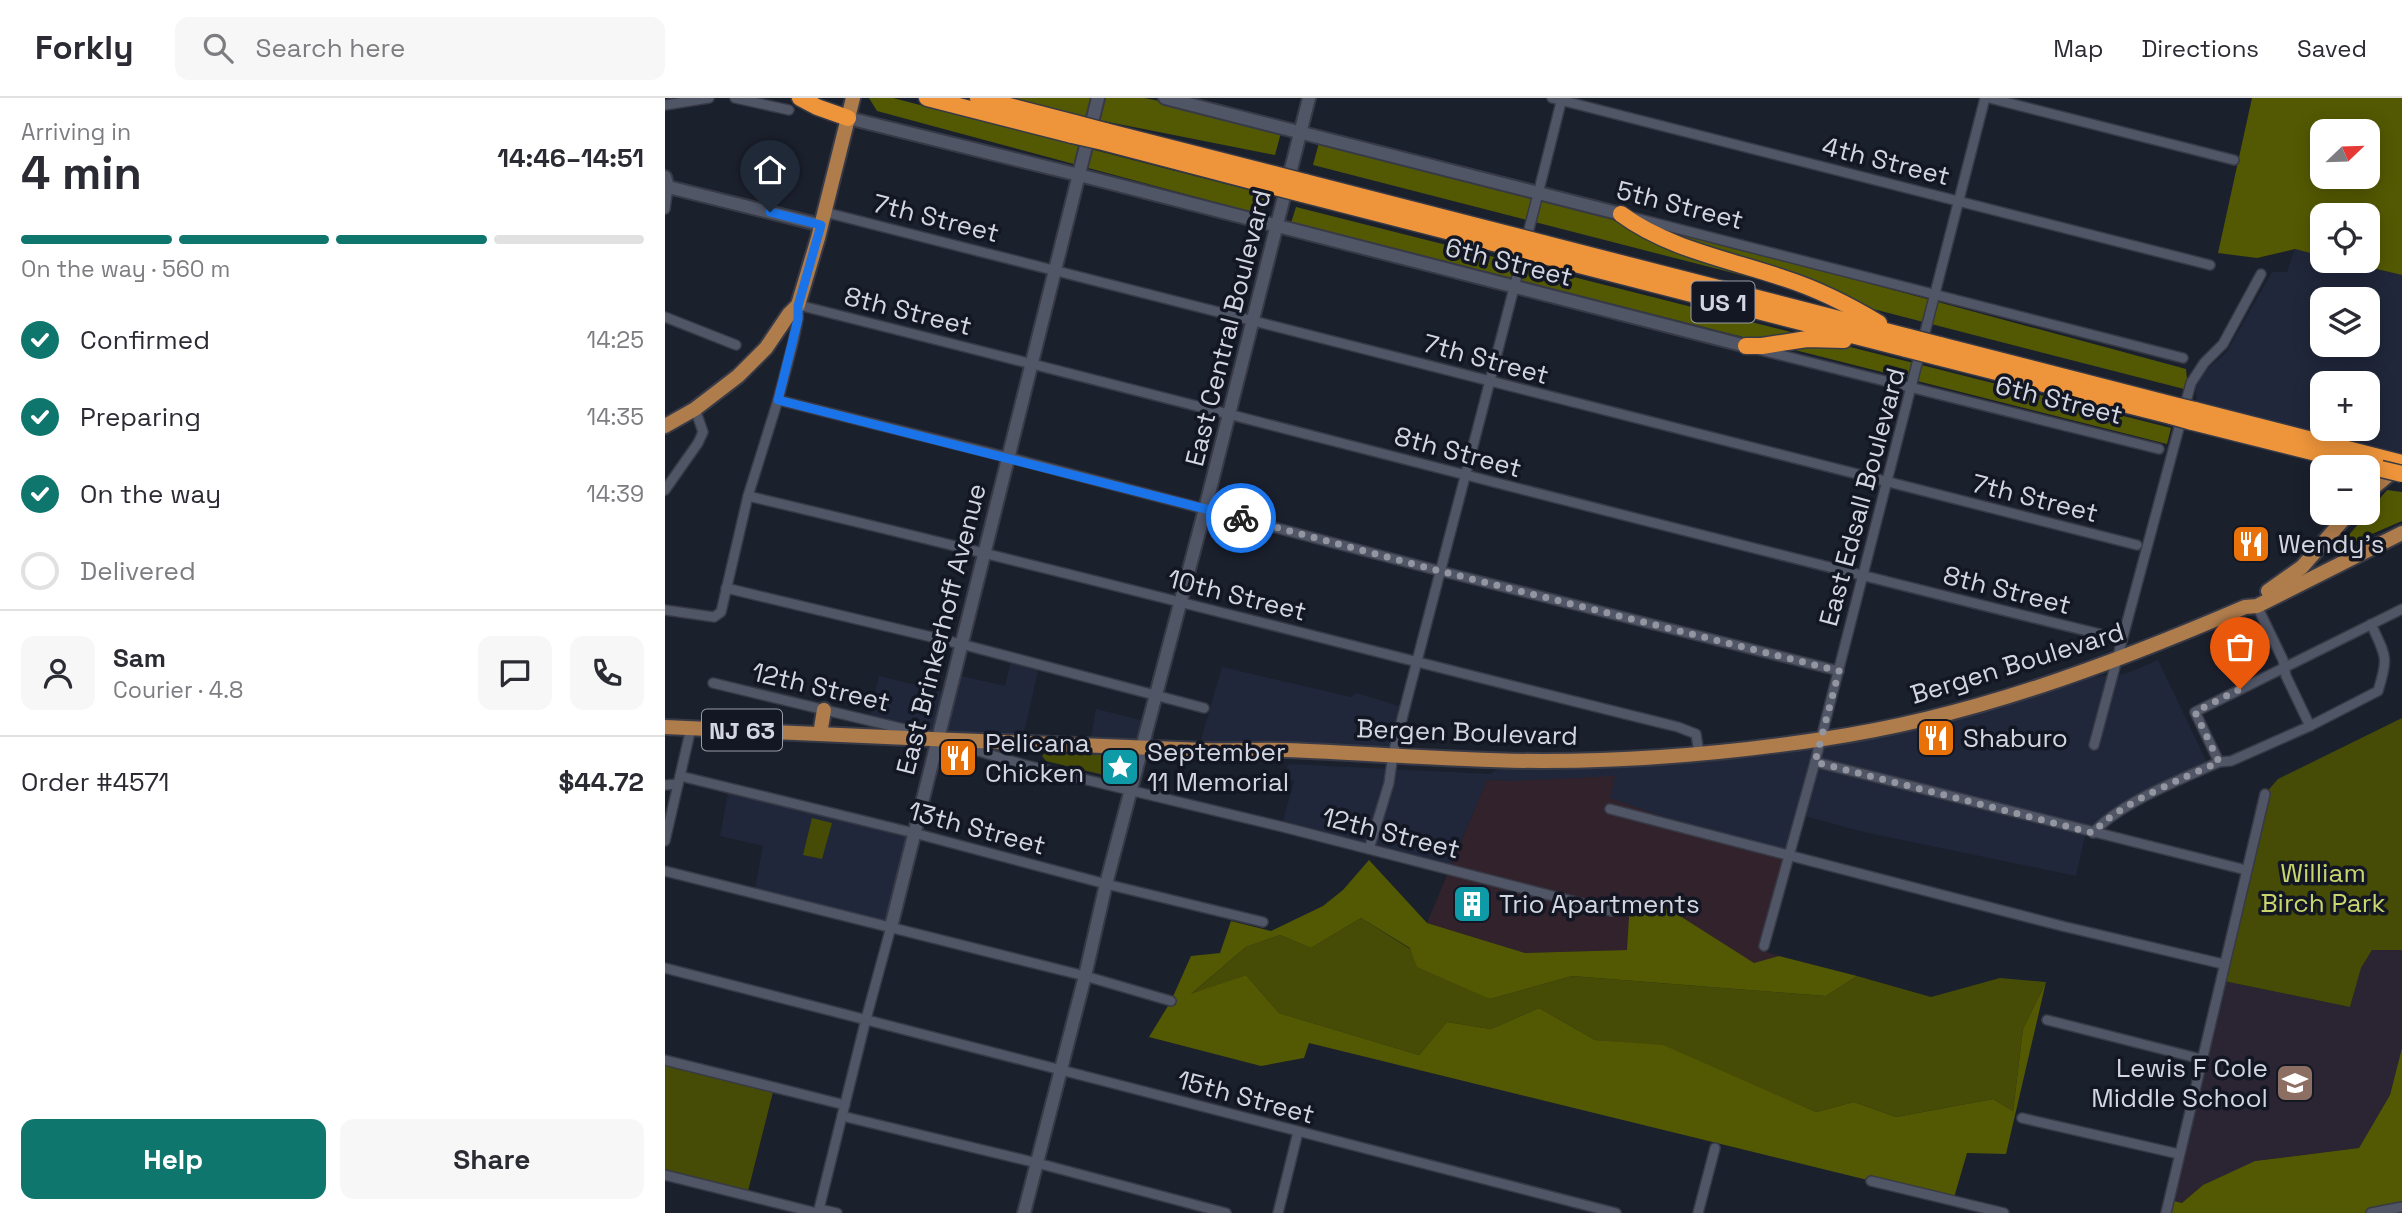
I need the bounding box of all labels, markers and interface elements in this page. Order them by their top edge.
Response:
search box [175,17,665,80]
text: Forkly [35,27,133,69]
icon: search [199,29,237,67]
text: Search here [255,31,405,65]
text: Map [2053,33,2103,64]
text: Directions [2141,33,2259,64]
text: Saved [2297,33,2367,64]
text: Arriving in [21,117,131,147]
north arrow [2310,119,2380,189]
map controls [2310,119,2380,525]
street label: 4th Street [1819,129,1953,193]
pin [740,140,800,212]
text: 14:46–14:51 [497,141,644,175]
text: 4 min [21,144,142,202]
icon: home [751,151,789,189]
street label: 5th Street [1613,173,1747,237]
street label: 7th Street [869,186,1003,250]
street label: East Central Boulevard [1177,186,1279,470]
button: locate [2310,203,2380,273]
street label: 6th Street [1442,230,1576,294]
text: On the way · 560 m [21,254,230,284]
street label: 8th Street [841,279,975,343]
road number: US 1 [1691,282,1755,322]
button: layers [2310,287,2380,357]
icon: check [21,321,59,359]
text: Confirmed [80,323,210,357]
text: 14:25 [587,325,644,355]
street label: 7th Street [1419,326,1553,392]
street label: East Edsall Boulevard [1811,364,1913,630]
street label: 6th Street [1992,368,2126,432]
button: + [2310,371,2380,441]
icon: check [21,398,59,436]
text: Preparing [80,400,201,434]
text: 14:35 [587,402,644,432]
street label: 8th Street [1391,419,1525,485]
button: − [2310,455,2380,525]
street label: 7th Street [1968,466,2102,530]
icon: check [21,475,59,513]
text: On the way [80,477,221,511]
text: 14:39 [586,479,644,509]
street label: East Brinkerhoff Avenue [888,480,994,778]
courier [1206,483,1276,553]
icon: bike [1222,499,1260,537]
restaurant icon: Wendy's [2230,523,2272,565]
place label: Wendy's [2278,527,2385,561]
text: Delivered [80,554,196,588]
street label: 8th Street [1940,558,2074,622]
street label: 10th Street [1164,561,1310,629]
street label: Bergen Boulevard [1906,614,2128,712]
pin [2210,617,2270,689]
icon: bag [2221,628,2259,666]
button: person [21,636,95,710]
button: chat [478,636,552,710]
button: phone [570,636,644,710]
text: Sam [113,641,166,675]
street label: 12th Street [749,655,893,719]
text: Courier · 4.8 [113,675,243,705]
road number: NJ 63 [702,710,782,750]
street label: Bergen Boulevard [1356,711,1578,753]
restaurant icon: Shaburo [1915,717,1957,759]
place label: Shaburo [1963,721,2068,755]
place label: Pelicana Chicken [985,726,1090,790]
place label: September 11 Memorial [1147,735,1289,799]
restaurant icon: Pelicana Chicken [937,737,979,779]
place icon: September 11 Memorial [1099,746,1141,788]
text: Order #4571 [21,765,169,799]
text: $44.72 [559,765,644,799]
street label: 13th Street [905,793,1049,863]
street label: 12th Street [1319,800,1463,866]
park label: William Birch Park [2260,856,2386,920]
building icon: Trio Apartments [1451,883,1493,925]
place label: Trio Apartments [1499,887,1700,921]
place label: Lewis F Cole Middle School [2091,1051,2268,1115]
street label: 15th Street [1174,1062,1318,1132]
school or university icon: Lewis F Cole Middle School [2274,1062,2316,1104]
button: Help [21,1119,326,1199]
button: Share [340,1119,644,1199]

